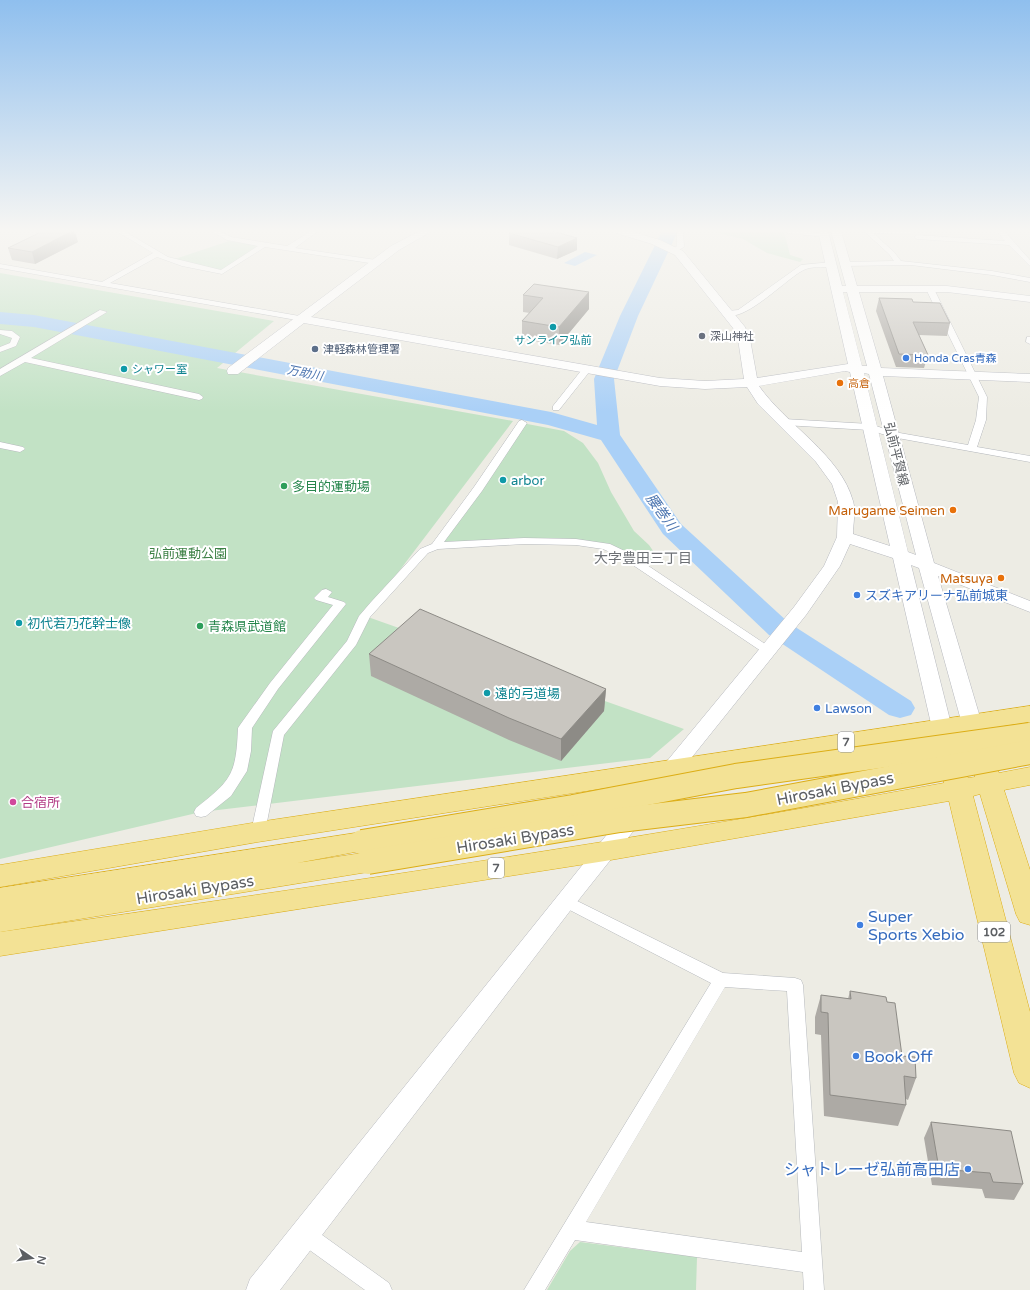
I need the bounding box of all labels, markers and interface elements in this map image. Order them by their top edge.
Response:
marker: サンライフ弘前 [548,322,558,332]
place label: 深山神社 [710,330,754,343]
marker: 深山神社 [697,331,707,341]
place label: サンライフ弘前 [515,334,592,347]
place label: 津軽森林管理署 [323,343,400,356]
marker: 津軽森林管理署 [310,344,320,354]
place label: Honda Cras青森 [914,352,997,365]
marker: Honda Cras青森 [901,353,911,363]
place label: シャワー室 [132,363,187,376]
water label: 万助川 [286,363,326,384]
marker: シャワー室 [119,364,129,374]
place label: 高倉 [848,377,870,390]
marker: 高倉 [835,378,845,388]
street label: 弘前平賀線 [880,421,912,488]
place label: arbor [511,473,544,489]
marker: arbor [498,475,508,485]
place label: 多目的運動場 [292,479,370,495]
marker: 多目的運動場 [279,481,289,491]
water label: 腰巻川 [642,490,682,536]
place label: Marugame Seimen [828,503,945,519]
marker: Marugame Seimen [948,505,958,515]
park label: 弘前運動公園 [149,546,227,562]
district label: 大字豊田三丁目 [594,550,692,567]
place label: Matsuya [940,571,993,587]
marker: Matsuya [996,573,1006,583]
place label: スズキアリーナ弘前城東 [865,588,1008,604]
marker: スズキアリーナ弘前城東 [852,590,862,600]
place label: 初代若乃花幹士像 [27,616,131,632]
marker: 初代若乃花幹士像 [14,618,24,628]
place label: 青森県武道館 [208,619,286,635]
marker: 青森県武道館 [195,621,205,631]
place label: 遠的弓道場 [495,686,560,702]
marker: 遠的弓道場 [482,688,492,698]
place label: Lawson [825,701,872,717]
marker: Lawson [812,703,822,713]
road number: 7 [838,732,854,752]
street label: Hirosaki Bypass [775,768,895,810]
place label: 合宿所 [21,795,60,811]
marker: 合宿所 [8,797,18,807]
street label: Hirosaki Bypass [455,820,575,858]
road number: 7 [488,858,504,878]
street label: Hirosaki Bypass [135,871,255,909]
place label: Super Sports Xebio [868,907,965,945]
marker: Super Sports Xebio [855,920,865,930]
road number: 102 [978,922,1010,942]
place label: Book Off [864,1047,933,1067]
marker: Book Off [851,1051,861,1061]
place label: シャトレーゼ弘前高田店 [784,1160,960,1180]
marker: シャトレーゼ弘前高田店 [963,1164,973,1174]
north arrow [12,1238,52,1278]
text: N [34,1254,49,1266]

